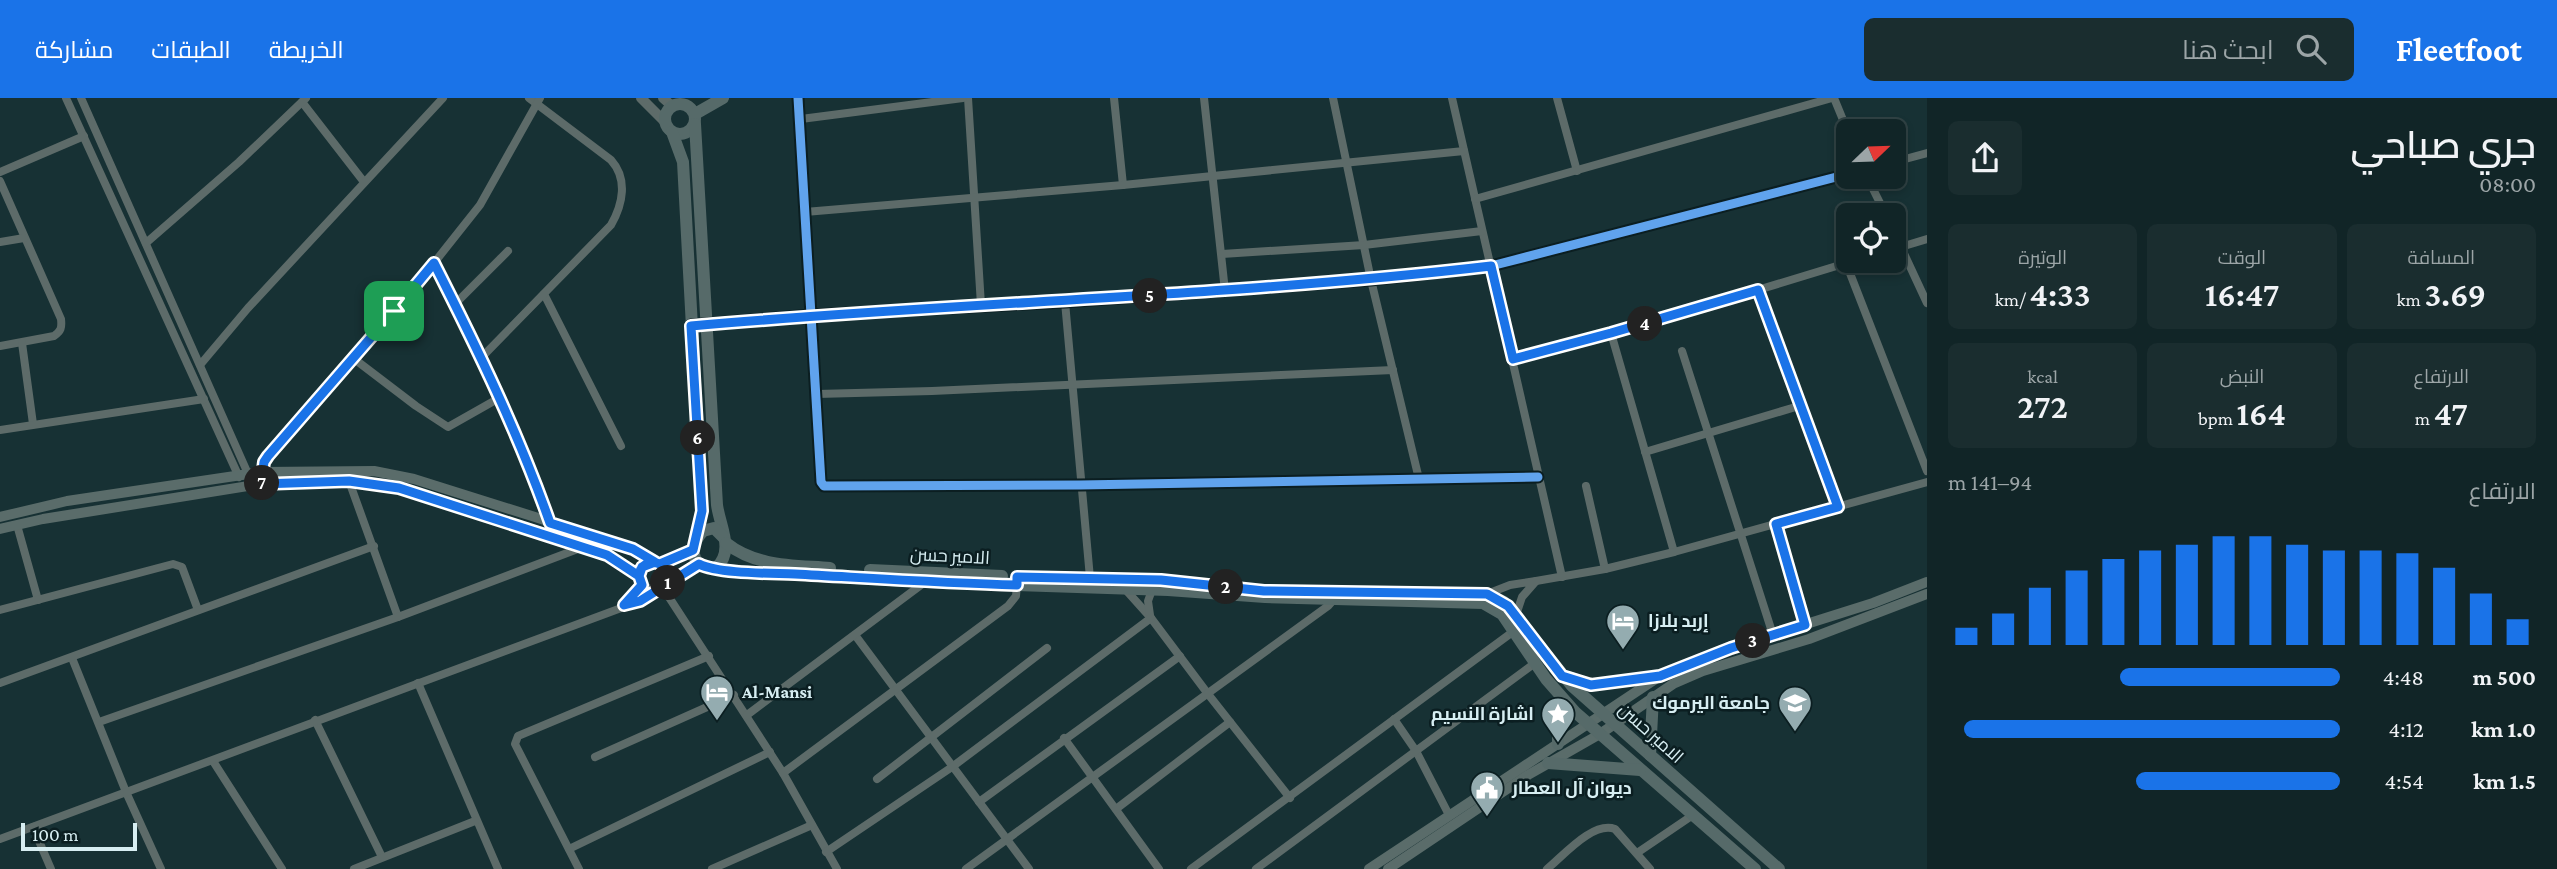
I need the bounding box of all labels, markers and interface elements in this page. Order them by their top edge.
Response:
search box [1864,18,2354,81]
icon: search [2292,30,2330,68]
text: Fleetfoot [2396,31,2522,68]
text: مشاركة [35,36,113,63]
text: الطبقات [151,36,231,63]
text: الخريطة [269,36,344,63]
text: ابحث هنا [2182,36,2274,65]
north arrow [1836,119,1906,189]
map controls [1836,119,1906,273]
button: share [1948,121,2022,195]
text: جري صباحي [2351,124,2536,166]
text: 08:00 [2479,171,2536,197]
button: locate [1836,203,1906,273]
text: الوتيرة [2018,247,2067,268]
text: الوقت [2218,247,2266,268]
text: المسافة [2408,247,2475,268]
text: 4:33 [2029,275,2091,314]
text: 16:47 [2205,275,2279,314]
text: 3.69 [2424,275,2486,314]
pin: 5 [1132,278,1168,314]
pin [364,281,424,341]
text: 5 [1145,285,1154,306]
text: /km [1995,289,2029,310]
text: km [2397,289,2424,310]
icon: arrive [375,292,413,330]
pin: 4 [1628,306,1662,342]
text: 4 [1639,313,1650,334]
text: kcal [2027,366,2058,387]
text: النبض [2220,366,2264,387]
text: الارتفاع [2414,366,2469,387]
text: 272 [2017,387,2068,426]
text: 164 [2237,394,2286,433]
text: 47 [2434,394,2468,433]
text: bpm [2198,408,2237,429]
text: m [2415,408,2434,429]
pin: 6 [680,420,716,456]
text: 6 [692,427,703,448]
pin: 7 [244,466,280,500]
text: 94–141 m [1948,469,2032,495]
text: 7 [257,472,266,493]
text: الارتفاع [2469,478,2536,504]
street label: الامير حسن [910,544,990,569]
pin: 1 [650,566,686,601]
pin: 2 [1208,570,1244,604]
text: 1 [664,572,671,593]
text: 2 [1221,576,1230,597]
hotel icon: إربد بلازا [1604,602,1642,651]
place label: إربد بلازا [1648,611,1709,633]
pin: 3 [1736,624,1770,658]
text: 3 [1748,630,1757,651]
text: 4:48 [2383,664,2424,690]
text: 500 m [2473,664,2536,690]
hotel icon: Al-Mansi [698,673,736,722]
place label: Al-Mansi [741,682,813,702]
school or university icon: جامعة اليرموك [1776,684,1814,733]
place label: جامعة اليرموك [1652,693,1770,714]
place icon: اشارة النسيم [1539,695,1577,744]
street label: الامير حسن [1614,699,1687,768]
place label: اشارة النسيم [1431,704,1534,726]
text: 4:12 [2388,716,2424,742]
text: 1.0 km [2471,716,2536,742]
text: 4:54 [2384,768,2424,794]
text: 1.5 km [2473,768,2536,794]
public building icon: ديوان آل العطار [1468,769,1506,818]
place label: ديوان آل العطار [1511,778,1632,799]
scale bar [21,820,136,852]
text: 100 m [32,824,79,845]

